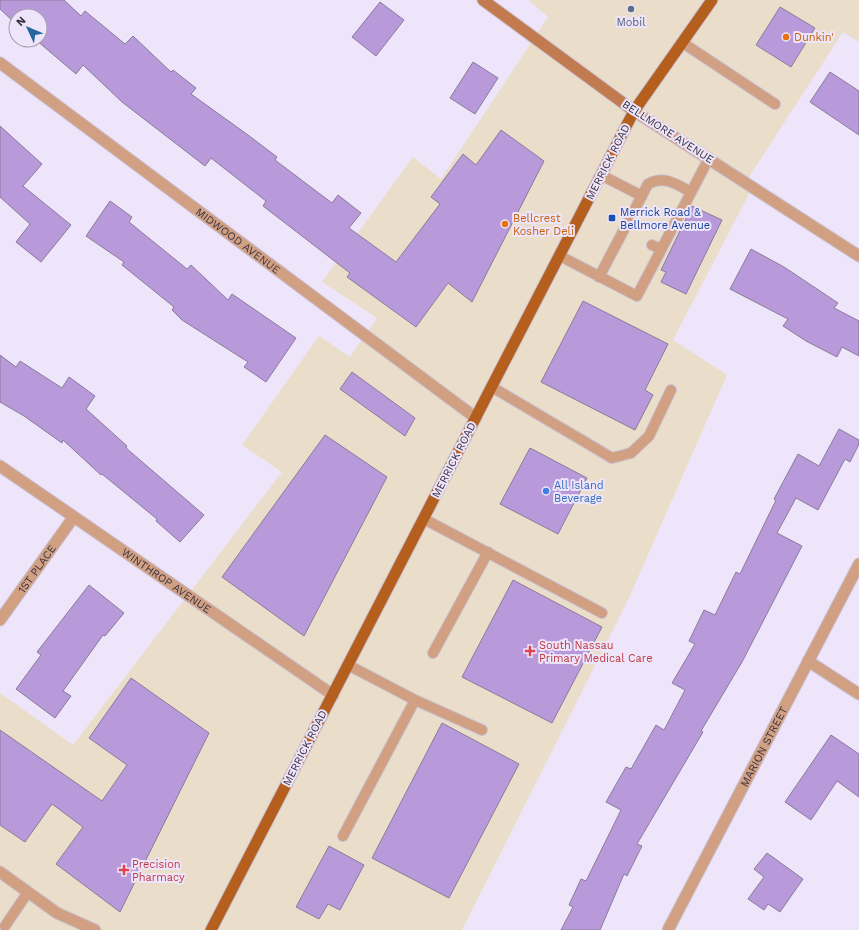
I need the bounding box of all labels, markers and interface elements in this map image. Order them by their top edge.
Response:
marker: Mobil [626,4,636,14]
north arrow [8,8,48,48]
text: N [14,14,29,29]
place label: Mobil [616,16,646,29]
place label: Dunkin' [794,31,834,44]
marker: Dunkin' [781,32,791,42]
street label: BELLMORE AVENUE [620,98,716,166]
street label: MERRICK ROAD [583,122,633,202]
street label: MIDWOOD AVENUE [193,205,283,276]
place label: Merrick Road & Bellmore Avenue [620,206,710,232]
place label: Bellcrest Kosher Deli [513,212,574,238]
marker: Merrick Road & Bellmore Avenue [607,213,617,223]
marker: Bellcrest Kosher Deli [500,219,510,229]
street label: MERRICK ROAD [429,420,479,500]
place label: All Island Beverage [554,479,604,505]
marker: All Island Beverage [541,486,551,496]
street label: 1ST PLACE [15,542,58,595]
street label: WINTHROP AVENUE [119,545,214,616]
place label: South Nassau Primary Medical Care [539,639,653,665]
marker: South Nassau Primary Medical Care [524,645,536,657]
street label: MARION STREET [737,704,790,789]
street label: MERRICK ROAD [280,708,330,788]
place label: Precision Pharmacy [132,858,185,884]
marker: Precision Pharmacy [119,865,129,875]

